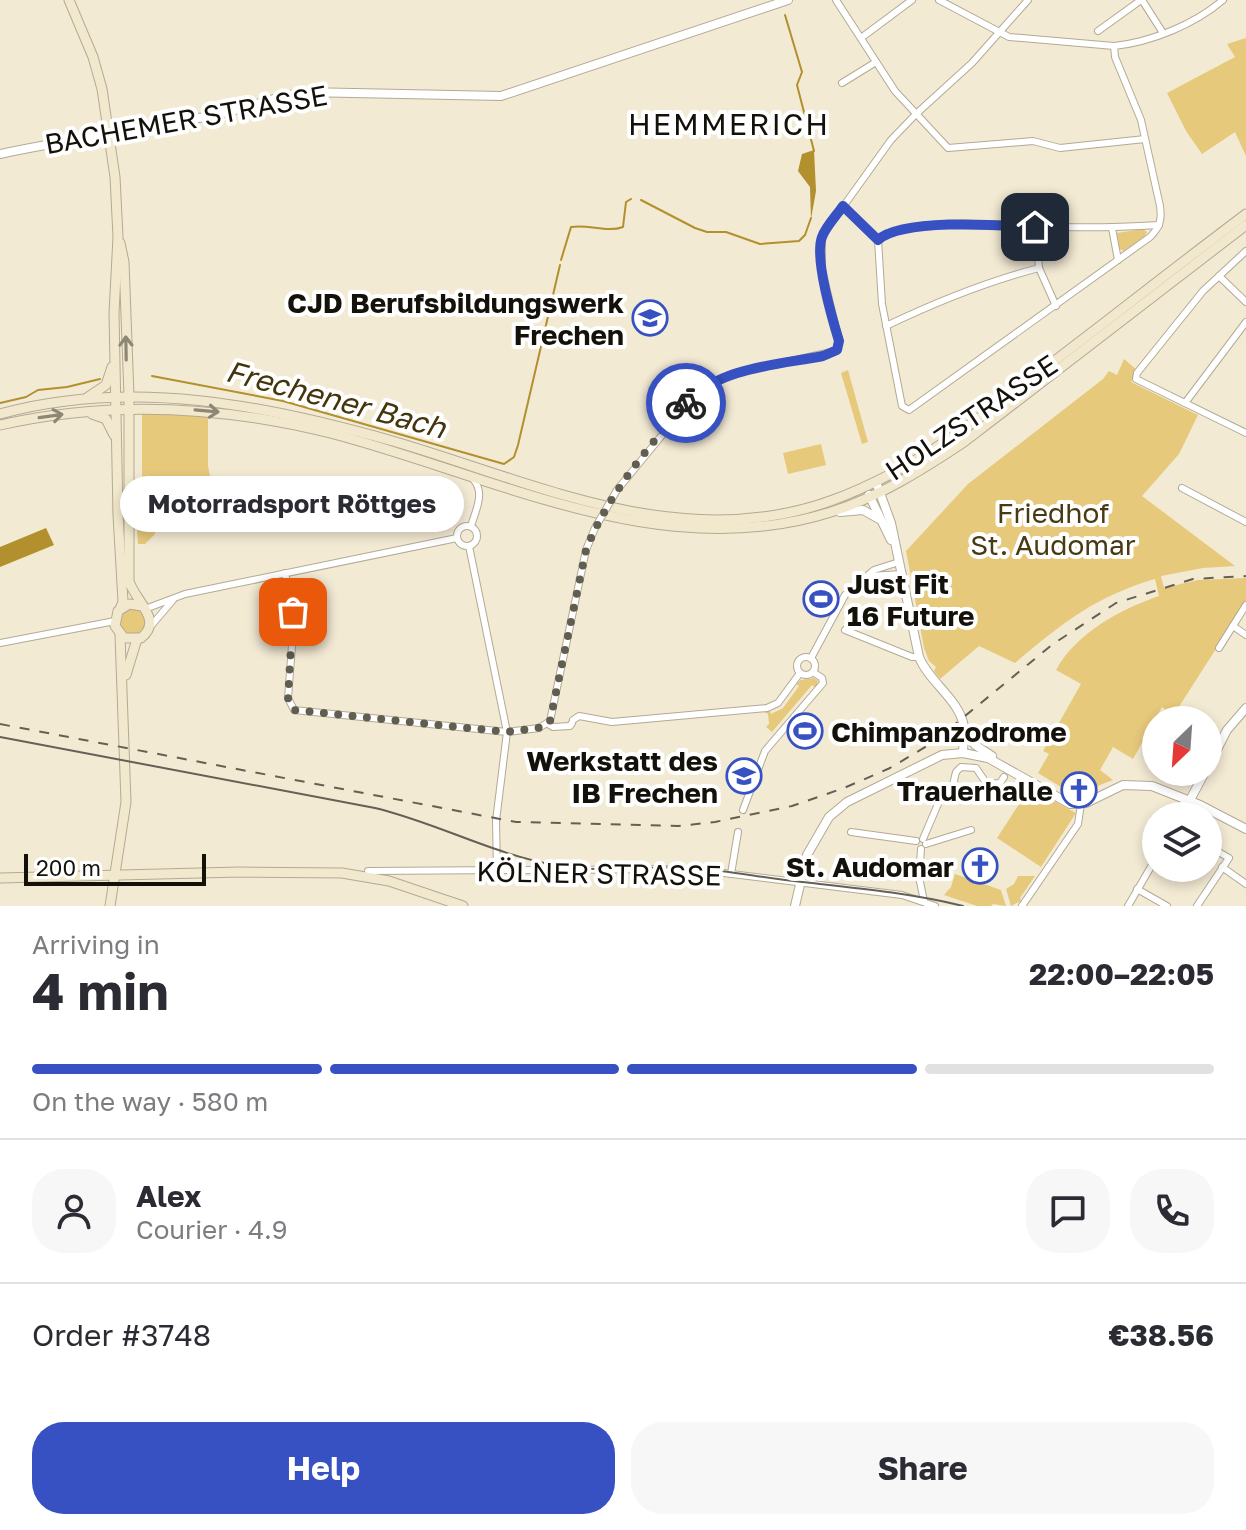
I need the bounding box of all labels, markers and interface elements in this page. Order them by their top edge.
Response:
street label: BACHEMER STRASSE [42,78,330,160]
district label: HEMMERICH [628,106,830,142]
pin [1001,193,1069,261]
icon: home [1013,205,1057,249]
place label: CJD Berufsbildungswerk Frechen [287,286,624,351]
school or university icon: CJD Berufsbildungswerk Frechen [631,299,669,337]
one-way arrow [119,335,134,362]
street label: HOLZSTRASSE [879,347,1063,487]
water label: Frechener Bach [222,352,451,446]
courier [646,363,726,443]
icon: bike [664,381,708,425]
one-way arrow [193,404,220,419]
one-way arrow [38,408,63,423]
callout: Motorradsport Röttges [121,476,465,532]
text: Motorradsport Röttges [148,488,436,519]
park label: Friedhof St. Audomar [970,496,1136,561]
place label: Just Fit 16 Future [847,567,974,632]
pin [259,578,327,646]
sports icon: Just Fit 16 Future [802,580,840,618]
icon: bag [271,590,315,634]
north arrow [1142,706,1222,786]
map controls [1142,706,1222,882]
sports icon: Chimpanzodrome [786,712,824,750]
place label: Chimpanzodrome [831,715,1067,748]
place label: Werkstatt des IB Frechen [526,744,718,809]
school or university icon: Werkstatt des IB Frechen [725,757,763,795]
church icon: Trauerhalle [1060,771,1098,809]
place label: Trauerhalle [897,774,1053,807]
button: layers [1142,802,1222,882]
church icon: St. Audomar [961,847,999,885]
scale bar [24,850,206,886]
place label: St. Audomar [786,850,954,883]
text: 200 m [36,854,101,881]
street label: KÖLNER STRASSE [476,854,722,892]
text: Arriving in [32,929,160,960]
text: 22:00–22:05 [1029,956,1214,992]
text: 4 min [32,959,169,1021]
text: On the way · 580 m [32,1086,268,1117]
button: person [32,1169,116,1253]
button: chat [1026,1169,1110,1253]
button: phone [1130,1169,1214,1253]
text: Alex [136,1178,201,1214]
text: Courier · 4.9 [136,1214,288,1245]
text: Order #3748 [32,1317,211,1353]
text: €38.56 [1108,1317,1214,1353]
button: Help [32,1422,615,1514]
button: Share [631,1422,1214,1514]

